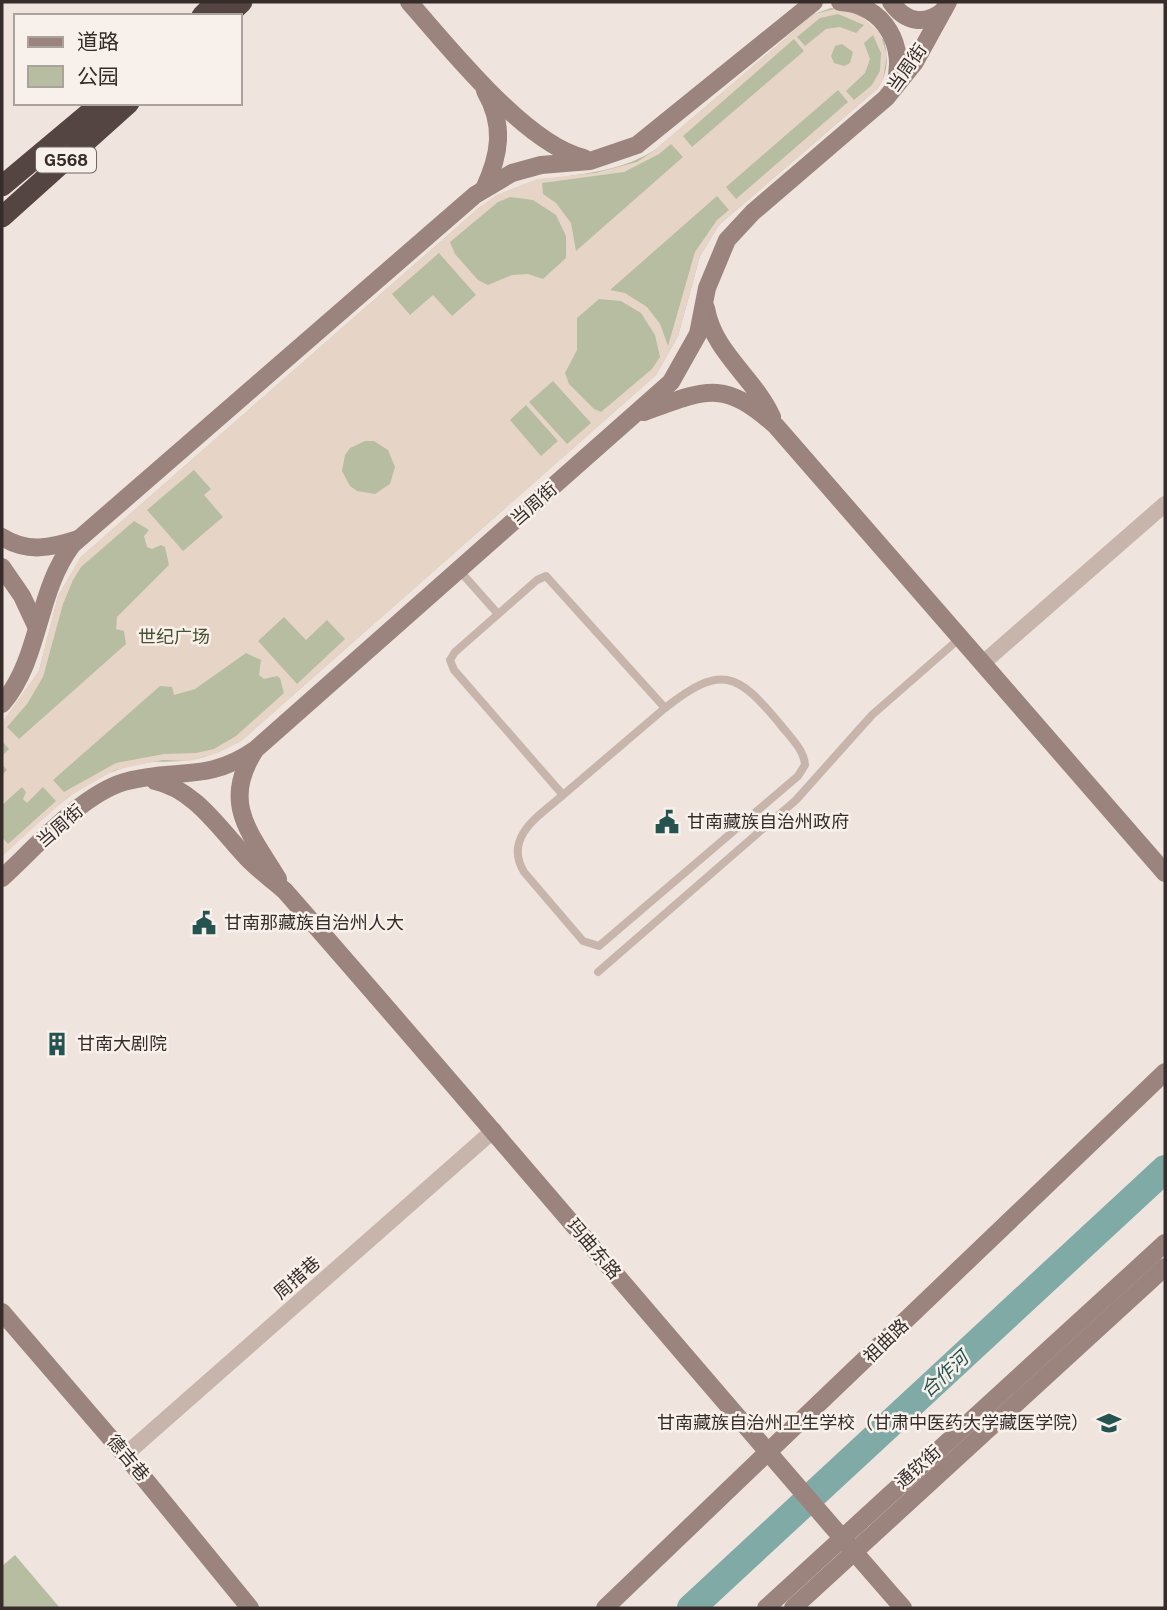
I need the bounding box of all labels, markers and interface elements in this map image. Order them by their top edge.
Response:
legend [14,14,242,105]
text: 道路 [77,29,119,54]
street label: 当周街 [883,40,931,96]
text: 公园 [77,64,119,89]
road number: G568 [36,148,96,172]
street label: 当周街 [506,478,561,529]
park label: 世纪广场 [138,626,210,647]
street label: 当周街 [32,800,87,851]
public building icon: 甘南藏族自治州政府 [653,808,681,836]
place label: 甘南藏族自治州政府 [687,811,849,832]
public building icon: 甘南那藏族自治州人大 [190,909,218,937]
place label: 甘南那藏族自治州人大 [224,912,404,933]
building icon: 甘南大剧院 [43,1030,71,1058]
place label: 甘南大剧院 [77,1033,167,1054]
street label: 玛曲东路 [563,1214,626,1283]
street label: 周措巷 [269,1252,324,1303]
street label: 祖曲路 [859,1314,912,1367]
water label: 合作河 [916,1344,975,1401]
school or university icon: 甘南藏族自治州卫生学校（甘肃中医药大学藏医学院） [1095,1409,1123,1437]
place label: 甘南藏族自治州卫生学校（甘肃中医药大学藏医学院） [657,1412,1089,1433]
street label: 德吉巷 [103,1430,154,1485]
street label: 通钦街 [891,1441,945,1492]

